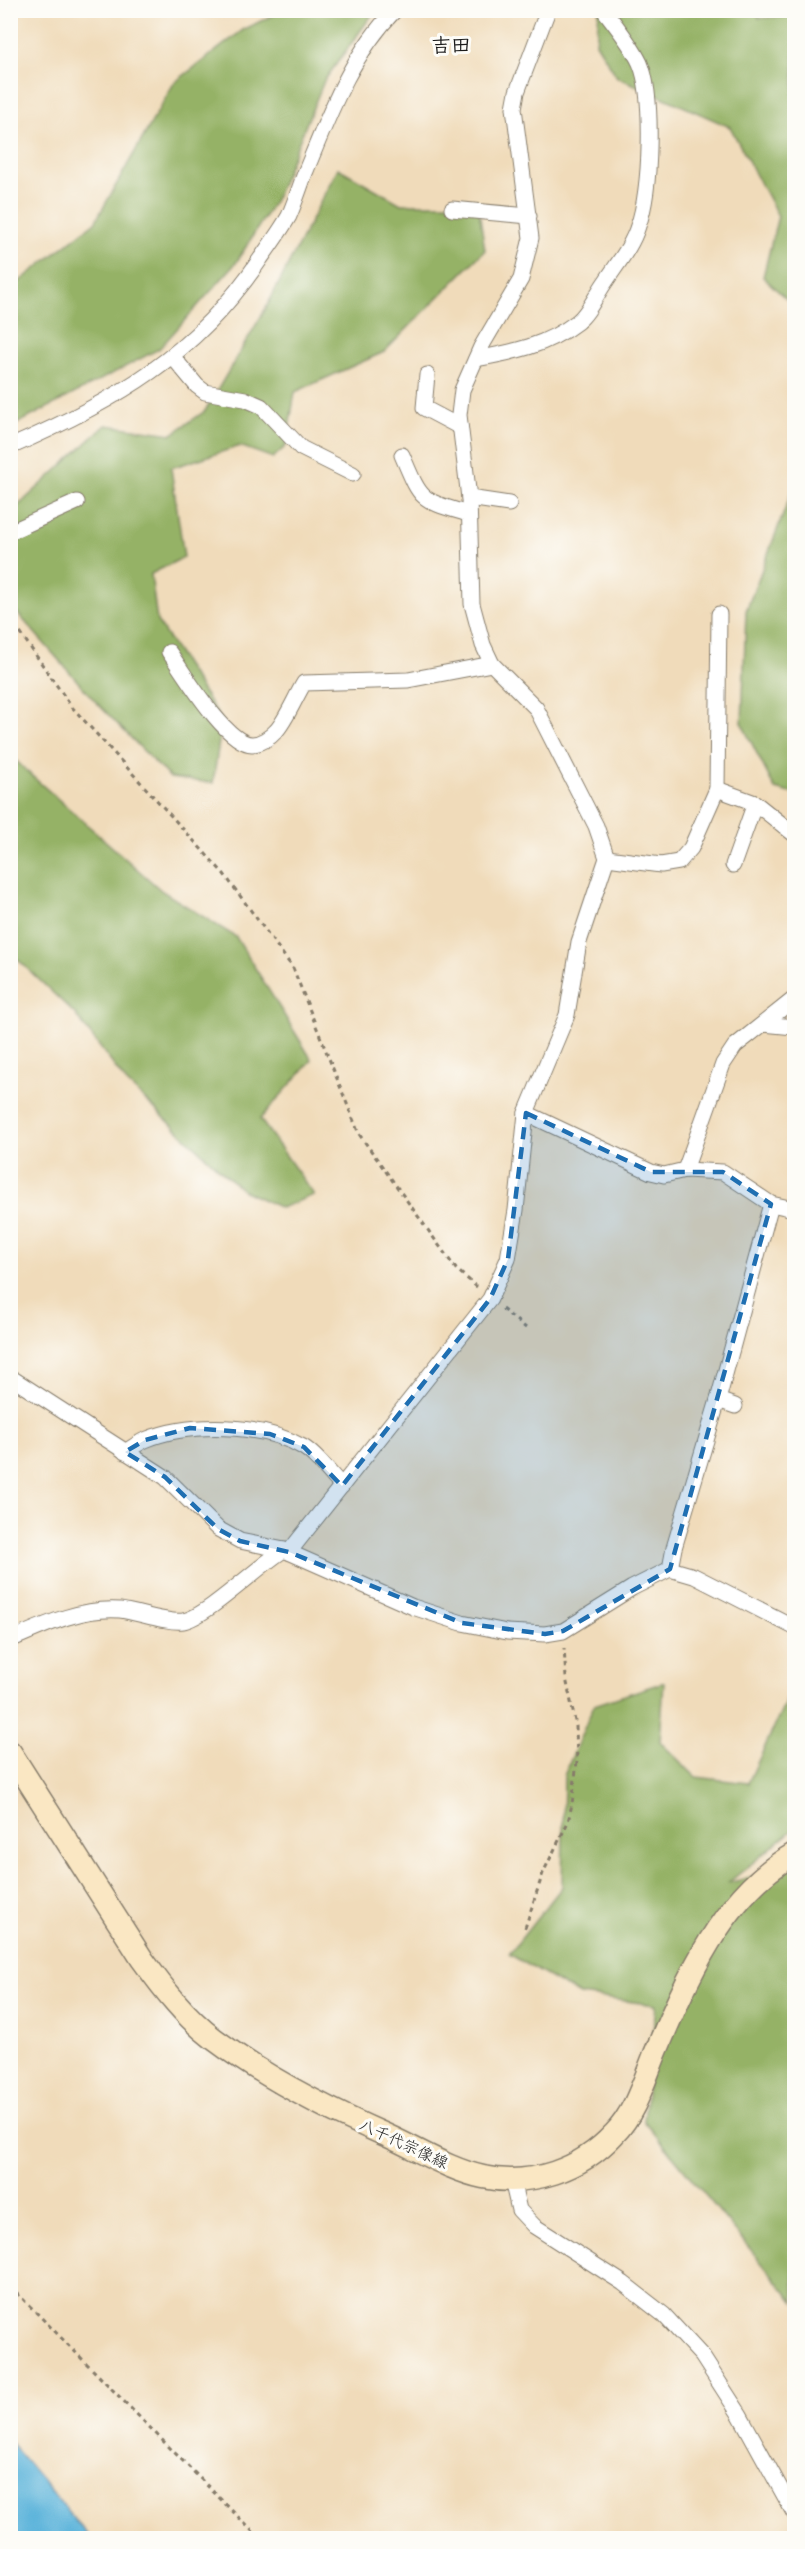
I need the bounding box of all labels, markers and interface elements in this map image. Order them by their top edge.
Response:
district label: 吉田 [431,32,471,60]
street label: 八千代宗像線 [355,2114,452,2174]

